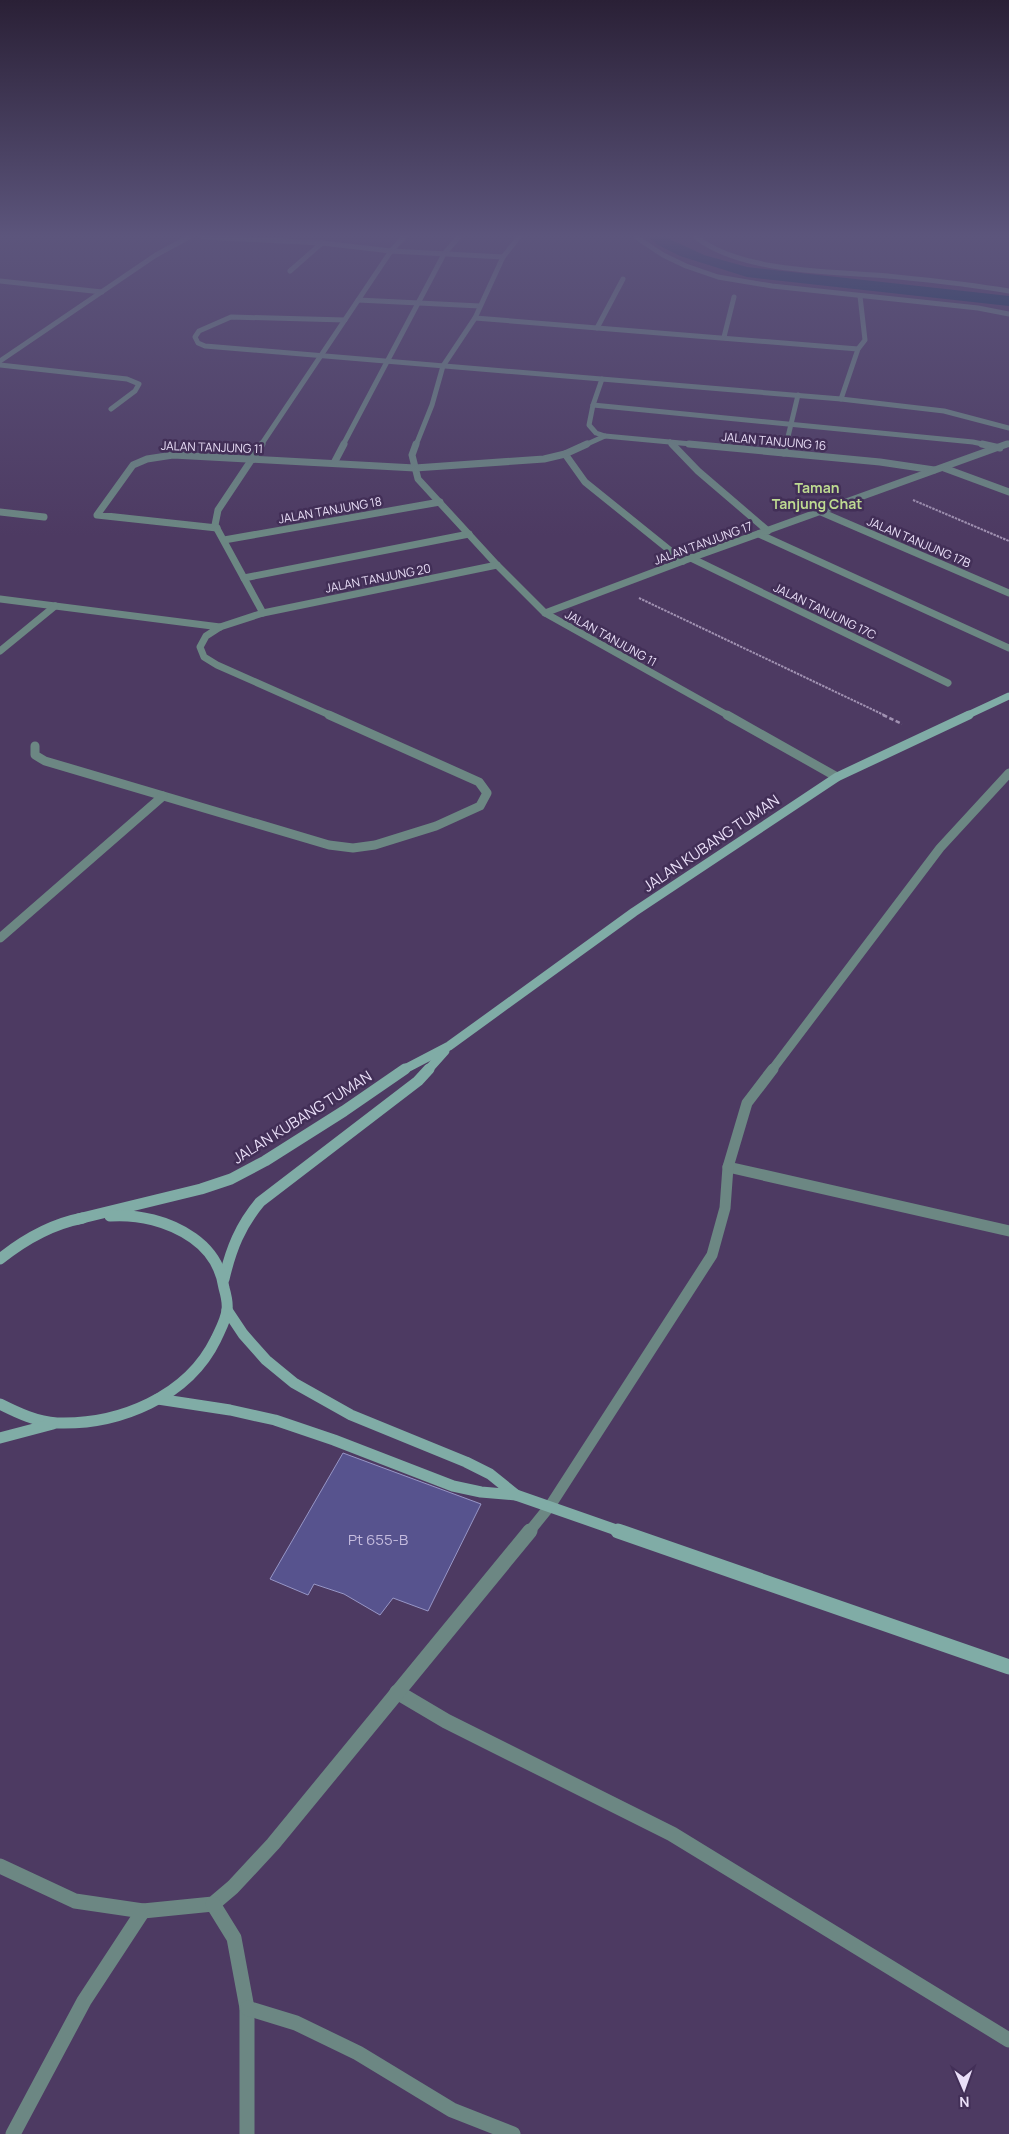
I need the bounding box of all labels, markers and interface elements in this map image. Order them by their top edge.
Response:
street label: JALAN TANJUNG 16 [721,428,827,454]
street label: JALAN TANJUNG 11 [161,437,263,457]
district label: Taman Tanjung Chat [772,478,862,513]
street label: JALAN TANJUNG 18 [277,493,383,527]
street label: JALAN TANJUNG 17B [865,512,973,572]
street label: JALAN TANJUNG 17 [651,517,755,569]
street label: JALAN TANJUNG 20 [324,559,432,597]
street label: JALAN TANJUNG 17C [771,579,880,643]
street label: JALAN TANJUNG 11 [562,606,660,670]
street label: JALAN KUBANG TUMAN [639,789,783,897]
street label: JALAN KUBANG TUMAN [228,1066,376,1168]
house number: Pt 655-B [348,1529,408,1550]
north arrow [939,2064,989,2114]
text: N [959,2093,970,2112]

